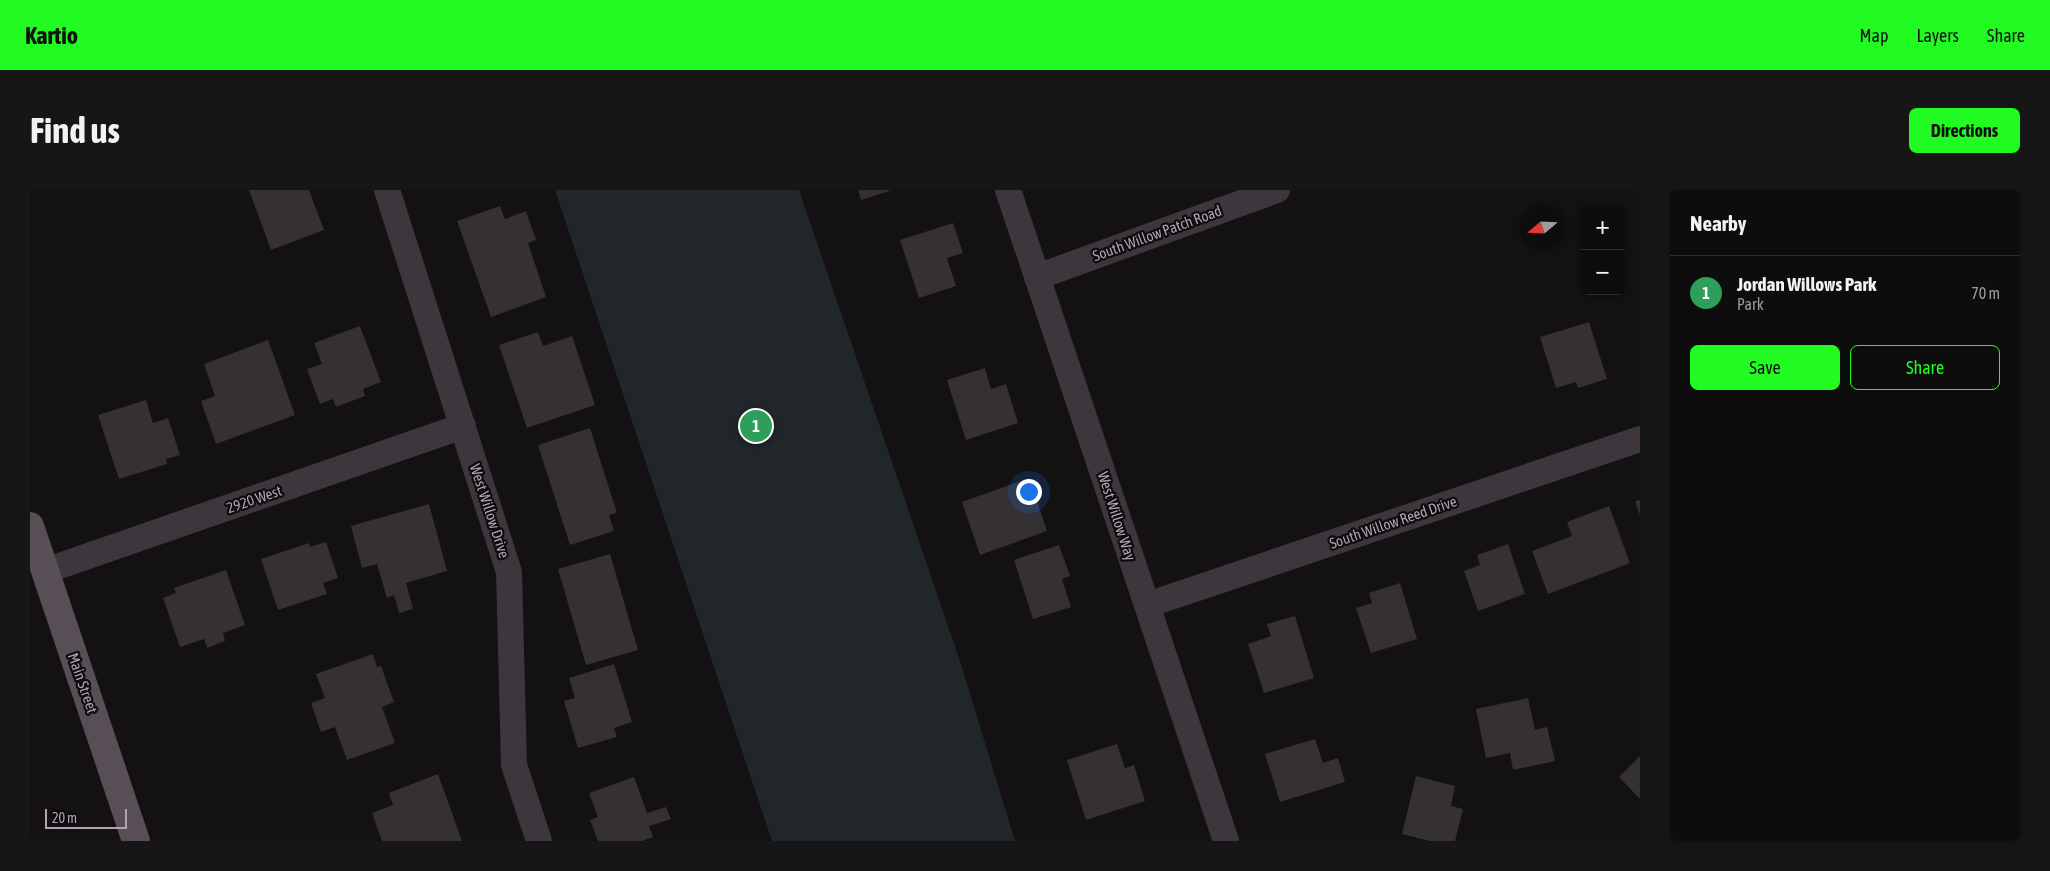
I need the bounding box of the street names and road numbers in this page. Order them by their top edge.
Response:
street label: South Willow Patch Road [1090,202,1224,264]
street label: West Willow Drive [467,462,513,560]
street label: West Willow Way [1095,469,1139,563]
street label: 2920 West [224,482,284,516]
street label: South Willow Reed Drive [1327,492,1459,552]
street label: Main Street [65,651,101,715]

